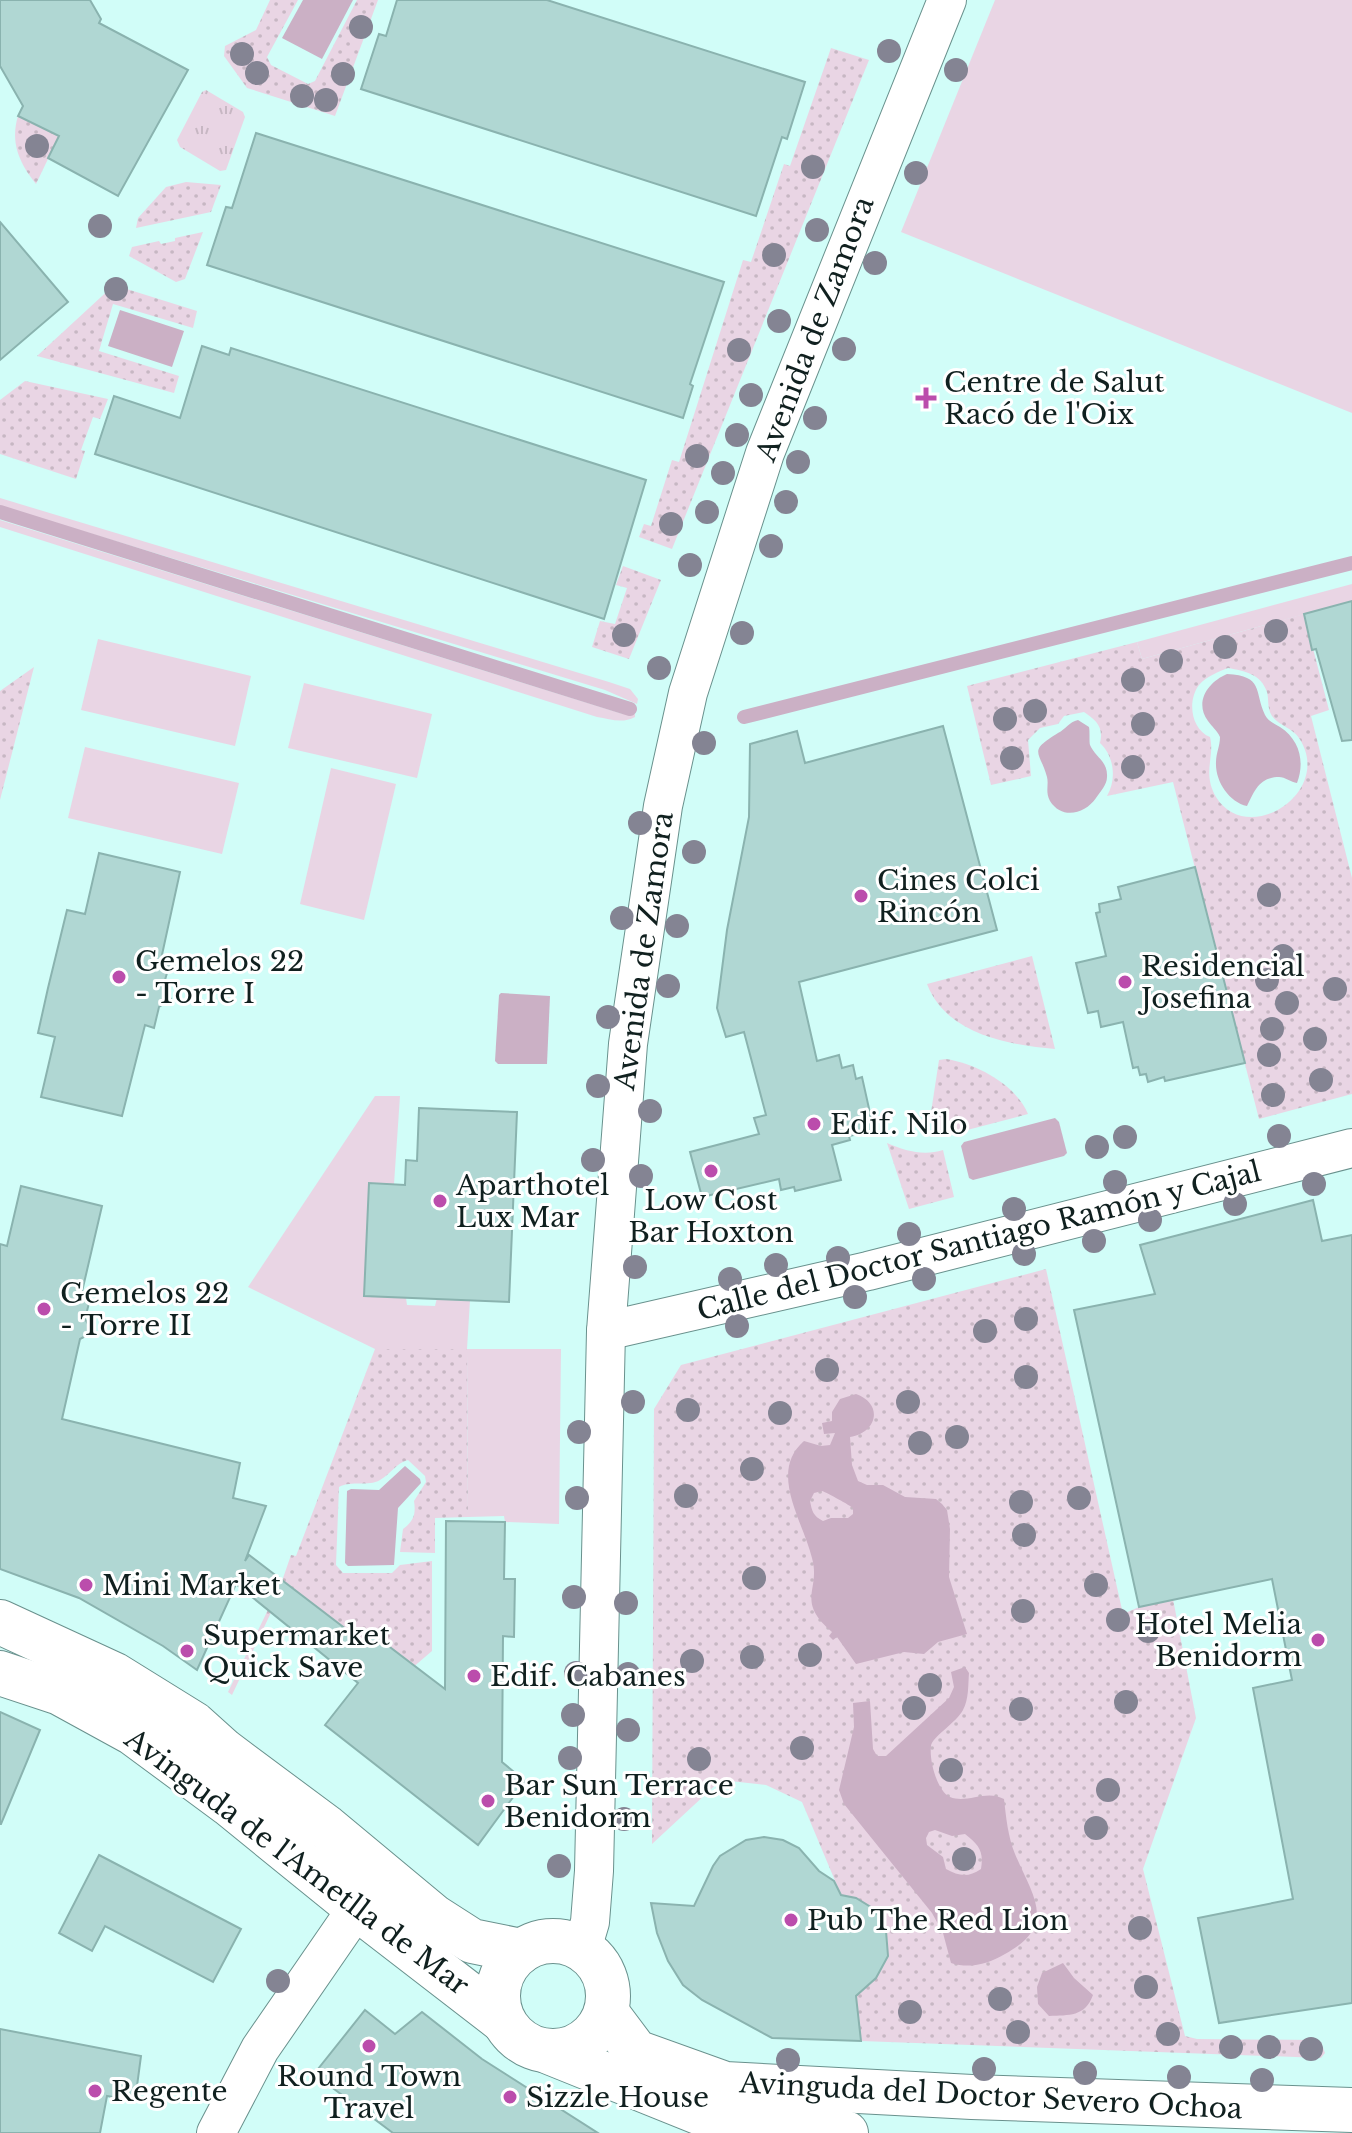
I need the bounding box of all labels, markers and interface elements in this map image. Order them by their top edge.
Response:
street label: Avenida de Zamora [748,191,882,467]
place label: Centre de Salut Racó de l'Oix [944,365,1165,432]
marker: Centre de Salut Racó de l'Oix [915,387,937,409]
street label: Avenida de Zamora [607,809,681,1093]
place label: Cines Colci Rincón [877,863,1040,930]
marker: Cines Colci Rincón [852,887,870,905]
place label: Gemelos 22 - Torre I [135,944,304,1011]
place label: Residencial Josefina [1137,949,1305,1016]
marker: Gemelos 22 - Torre I [110,968,128,986]
marker: Residencial Josefina [1116,973,1134,991]
place label: Edif. Nilo [830,1107,968,1142]
marker: Edif. Nilo [805,1115,823,1133]
street label: Calle del Doctor Santiago Ramón y Cajal [693,1154,1265,1328]
marker: Low Cost Bar Hoxton [702,1162,720,1180]
place label: Aparthotel Lux Mar [455,1168,609,1235]
place label: Low Cost Bar Hoxton [628,1183,794,1250]
marker: Aparthotel Lux Mar [431,1192,449,1210]
place label: Gemelos 22 - Torre II [60,1276,229,1343]
marker: Gemelos 22 - Torre II [35,1300,53,1318]
place label: Mini Market [102,1568,282,1603]
marker: Mini Market [77,1576,95,1594]
place label: Hotel Melia Benidorm [1135,1607,1302,1674]
place label: Supermarket Quick Save [203,1618,390,1685]
marker: Hotel Melia Benidorm [1309,1631,1327,1649]
marker: Supermarket Quick Save [178,1642,196,1660]
place label: Edif. Cabanes [490,1659,686,1694]
marker: Edif. Cabanes [465,1667,483,1685]
street label: Avinguda de l'Ametlla de Mar [117,1720,476,2003]
place label: Bar Sun Terrace Benidorm [504,1768,734,1835]
marker: Bar Sun Terrace Benidorm [479,1792,497,1810]
place label: Pub The Red Lion [807,1903,1069,1938]
marker: Pub The Red Lion [782,1911,800,1929]
marker: Round Town Travel [360,2037,378,2055]
place label: Round Town Travel [277,2059,461,2126]
street label: Avinguda del Doctor Severo Ochoa [738,2065,1244,2127]
place label: Regente [111,2074,228,2109]
place label: Sizzle House [526,2080,709,2115]
marker: Regente [86,2082,104,2100]
marker: Sizzle House [501,2088,519,2106]

